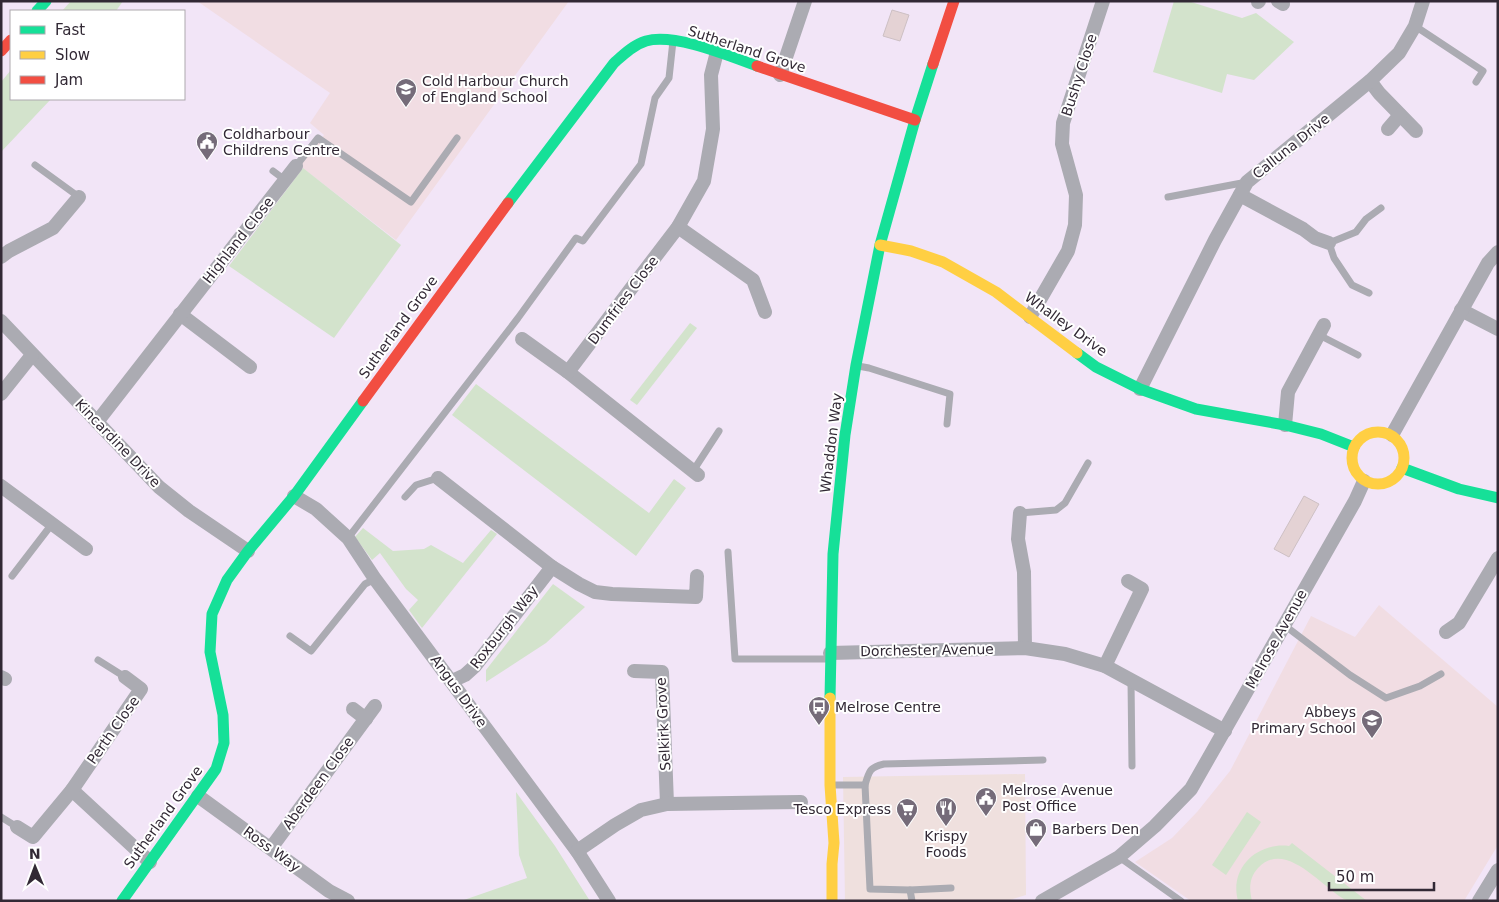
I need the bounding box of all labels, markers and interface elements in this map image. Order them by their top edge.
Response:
legend [10,10,185,100]
text: Fast [55,21,85,39]
street label: Sutherland Grove [686,22,808,76]
street label: Bushy Close [1058,32,1100,118]
text: Slow [55,46,90,64]
text: Jam [54,71,83,89]
place label: Cold Harbour Church of England School [422,73,569,105]
school or university icon: Cold Harbour Church of England School [394,77,418,108]
street label: Calluna Drive [1249,110,1333,182]
place label: Coldharbour Childrens Centre [223,126,340,158]
public building icon: Coldharbour Childrens Centre [195,130,219,161]
street label: Highland Close [199,194,277,286]
street label: Dumfries Close [585,253,661,347]
street label: Sutherland Grove [355,273,441,381]
street label: Whalley Drive [1022,289,1110,359]
street label: Whaddon Way [817,392,845,494]
street label: Kincardine Drive [72,396,164,490]
street label: Roxburgh Way [467,582,541,672]
street label: Melrose Avenue [1242,587,1310,691]
street label: Dorchester Avenue [860,641,994,659]
street label: Angus Drive [427,652,491,730]
street label: Selkirk Grove [653,677,673,771]
street label: Perth Close [84,693,142,767]
bus stop icon: Melrose Centre [807,695,831,726]
place label: Melrose Centre [835,699,941,715]
place label: Abbeys Primary School [1251,704,1356,736]
school or university icon: Abbeys Primary School [1360,708,1384,739]
street label: Aberdeen Close [279,734,357,832]
street label: Sutherland Grove [120,763,206,871]
place label: Melrose Avenue Post Office [1002,782,1113,814]
public building icon: Melrose Avenue Post Office [974,786,998,817]
restaurant icon: Krispy Foods [934,796,958,827]
supermarket icon: Tesco Express [895,797,919,828]
place label: Tesco Express [793,801,891,817]
shop icon: Barbers Den [1024,817,1048,848]
place label: Barbers Den [1052,821,1139,837]
street label: Ross Way [240,823,304,875]
place label: Krispy Foods [924,828,968,860]
north arrow [10,842,60,892]
text: N [29,846,41,862]
scale bar [1329,860,1434,892]
text: 50 m [1336,868,1374,886]

